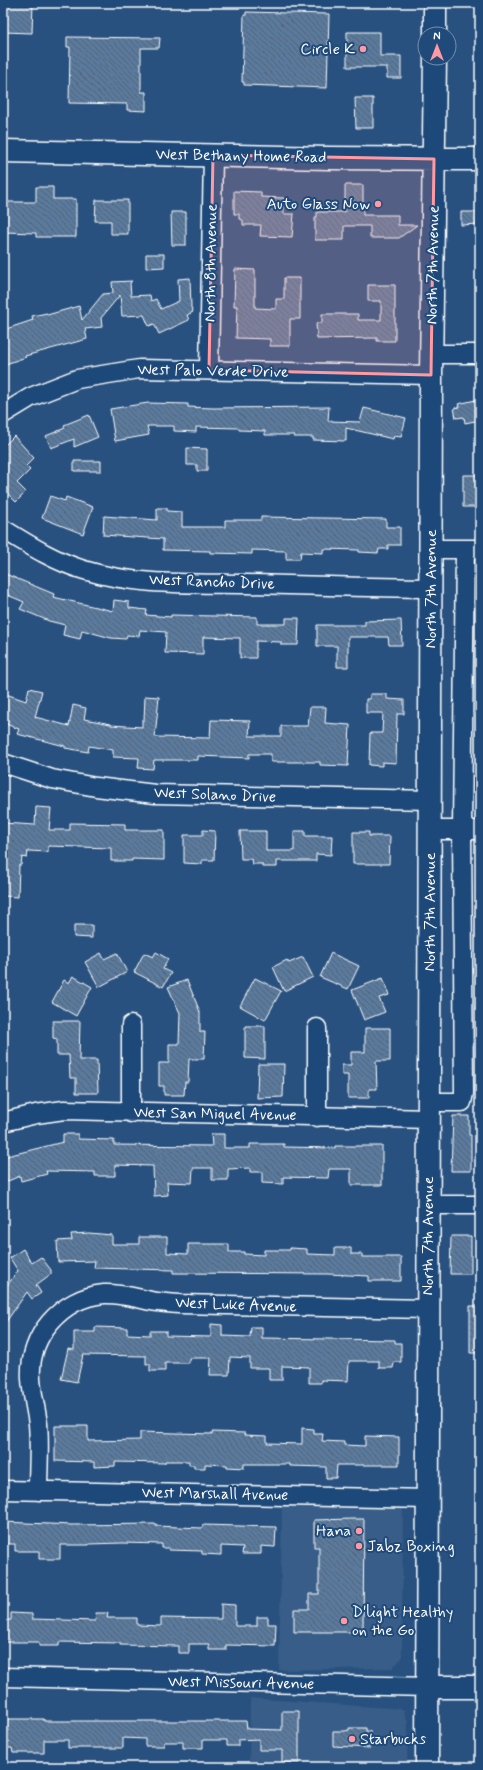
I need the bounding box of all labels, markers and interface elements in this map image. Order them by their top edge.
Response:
north arrow [417,26,457,66]
text: N [433,30,441,44]
place label: Circle K [300,39,355,60]
marker: Circle K [358,44,368,54]
street label: West Bethany Home Road [155,144,327,168]
place label: Auto Glass Now [266,194,370,215]
marker: Auto Glass Now [373,199,383,209]
street label: North 8th Avenue [199,204,223,322]
street label: North 7th Avenue [421,205,445,325]
street label: West Palo Verde Drive [137,359,289,383]
street label: North 7th Avenue [421,529,442,649]
street label: West Rancho Drive [149,569,276,595]
street label: West Solano Drive [154,782,276,808]
street label: North 7th Avenue [420,852,441,972]
street label: West San Miguel Avenue [133,1102,297,1126]
street label: North 7th Avenue [418,1176,439,1296]
street label: West Luke Avenue [175,1292,298,1318]
street label: West Marshall Avenue [142,1482,288,1506]
place label: Hana [316,1521,351,1542]
marker: Hana [354,1526,364,1536]
place label: Jabz Boxing [367,1536,455,1557]
marker: Jabz Boxing [354,1541,364,1551]
place label: D'light Healthy on the Go [352,1602,453,1641]
marker: D'light Healthy on the Go [339,1616,349,1626]
street label: West Missouri Avenue [168,1671,314,1695]
place label: Starbucks [360,1729,426,1750]
marker: Starbucks [347,1734,357,1744]

